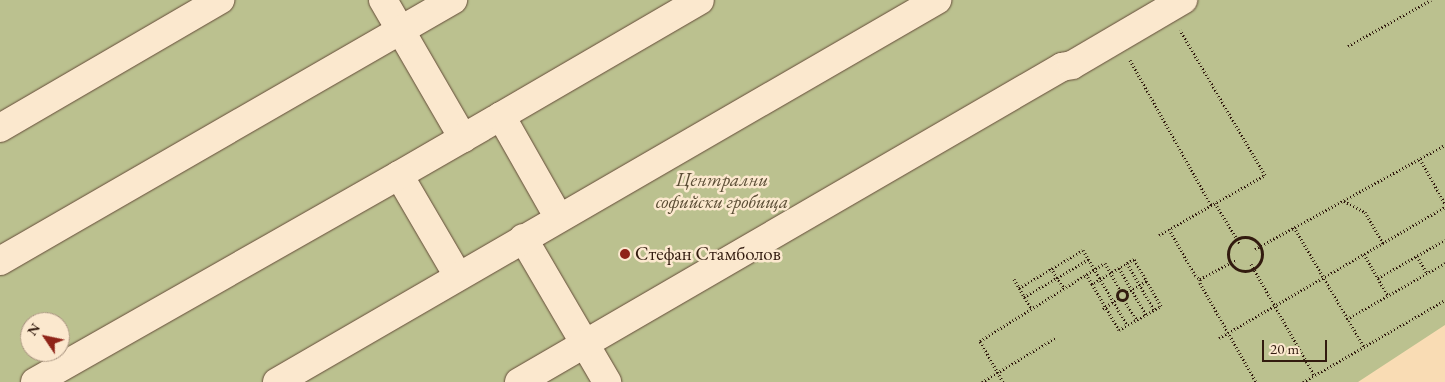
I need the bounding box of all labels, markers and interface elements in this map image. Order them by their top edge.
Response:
park label: Централни софийски гробища [656,169,788,213]
place label: Стефан Стамболов [635,243,781,265]
marker: Стефан Стамболов [619,248,631,260]
north arrow [20,312,70,362]
text: N [23,319,44,339]
scale bar [1265,330,1330,362]
text: 20 m [1270,339,1299,358]

